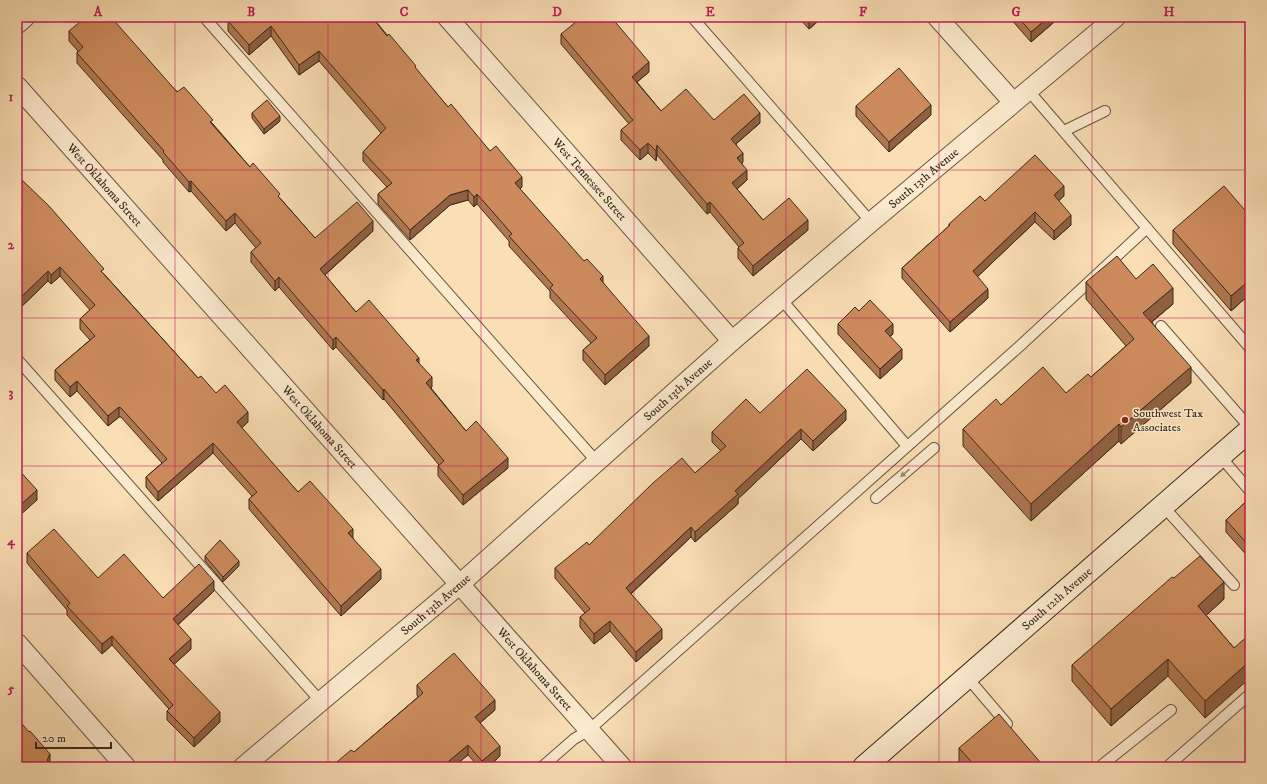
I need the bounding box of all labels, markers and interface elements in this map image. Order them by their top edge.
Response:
text: A [93,4,103,20]
text: B [247,4,255,20]
text: C [400,4,409,20]
text: D [552,4,562,20]
text: E [705,4,715,20]
text: F [859,4,868,20]
text: G [1011,4,1021,20]
text: H [1164,4,1175,20]
text: 1 [9,89,14,105]
street label: West Tennessee Street [548,134,630,224]
street label: West Oklahoma Street [63,140,145,230]
street label: South 13th Avenue [886,145,962,212]
text: 2 [8,237,15,253]
street label: South 13th Avenue [641,355,716,424]
street label: West Oklahoma Street [278,382,360,472]
text: 3 [9,385,14,401]
place label: Southwest Tax Associates [1133,406,1203,435]
marker: Southwest Tax Associates [1120,415,1130,425]
one-way arrow [901,468,910,477]
text: 4 [6,533,15,550]
street label: South 12th Avenue [1019,564,1095,634]
street label: South 13th Avenue [398,571,474,639]
street label: West Oklahoma Street [493,624,576,714]
text: 5 [7,681,15,697]
scale bar [36,724,111,750]
text: 20 m [42,731,66,746]

